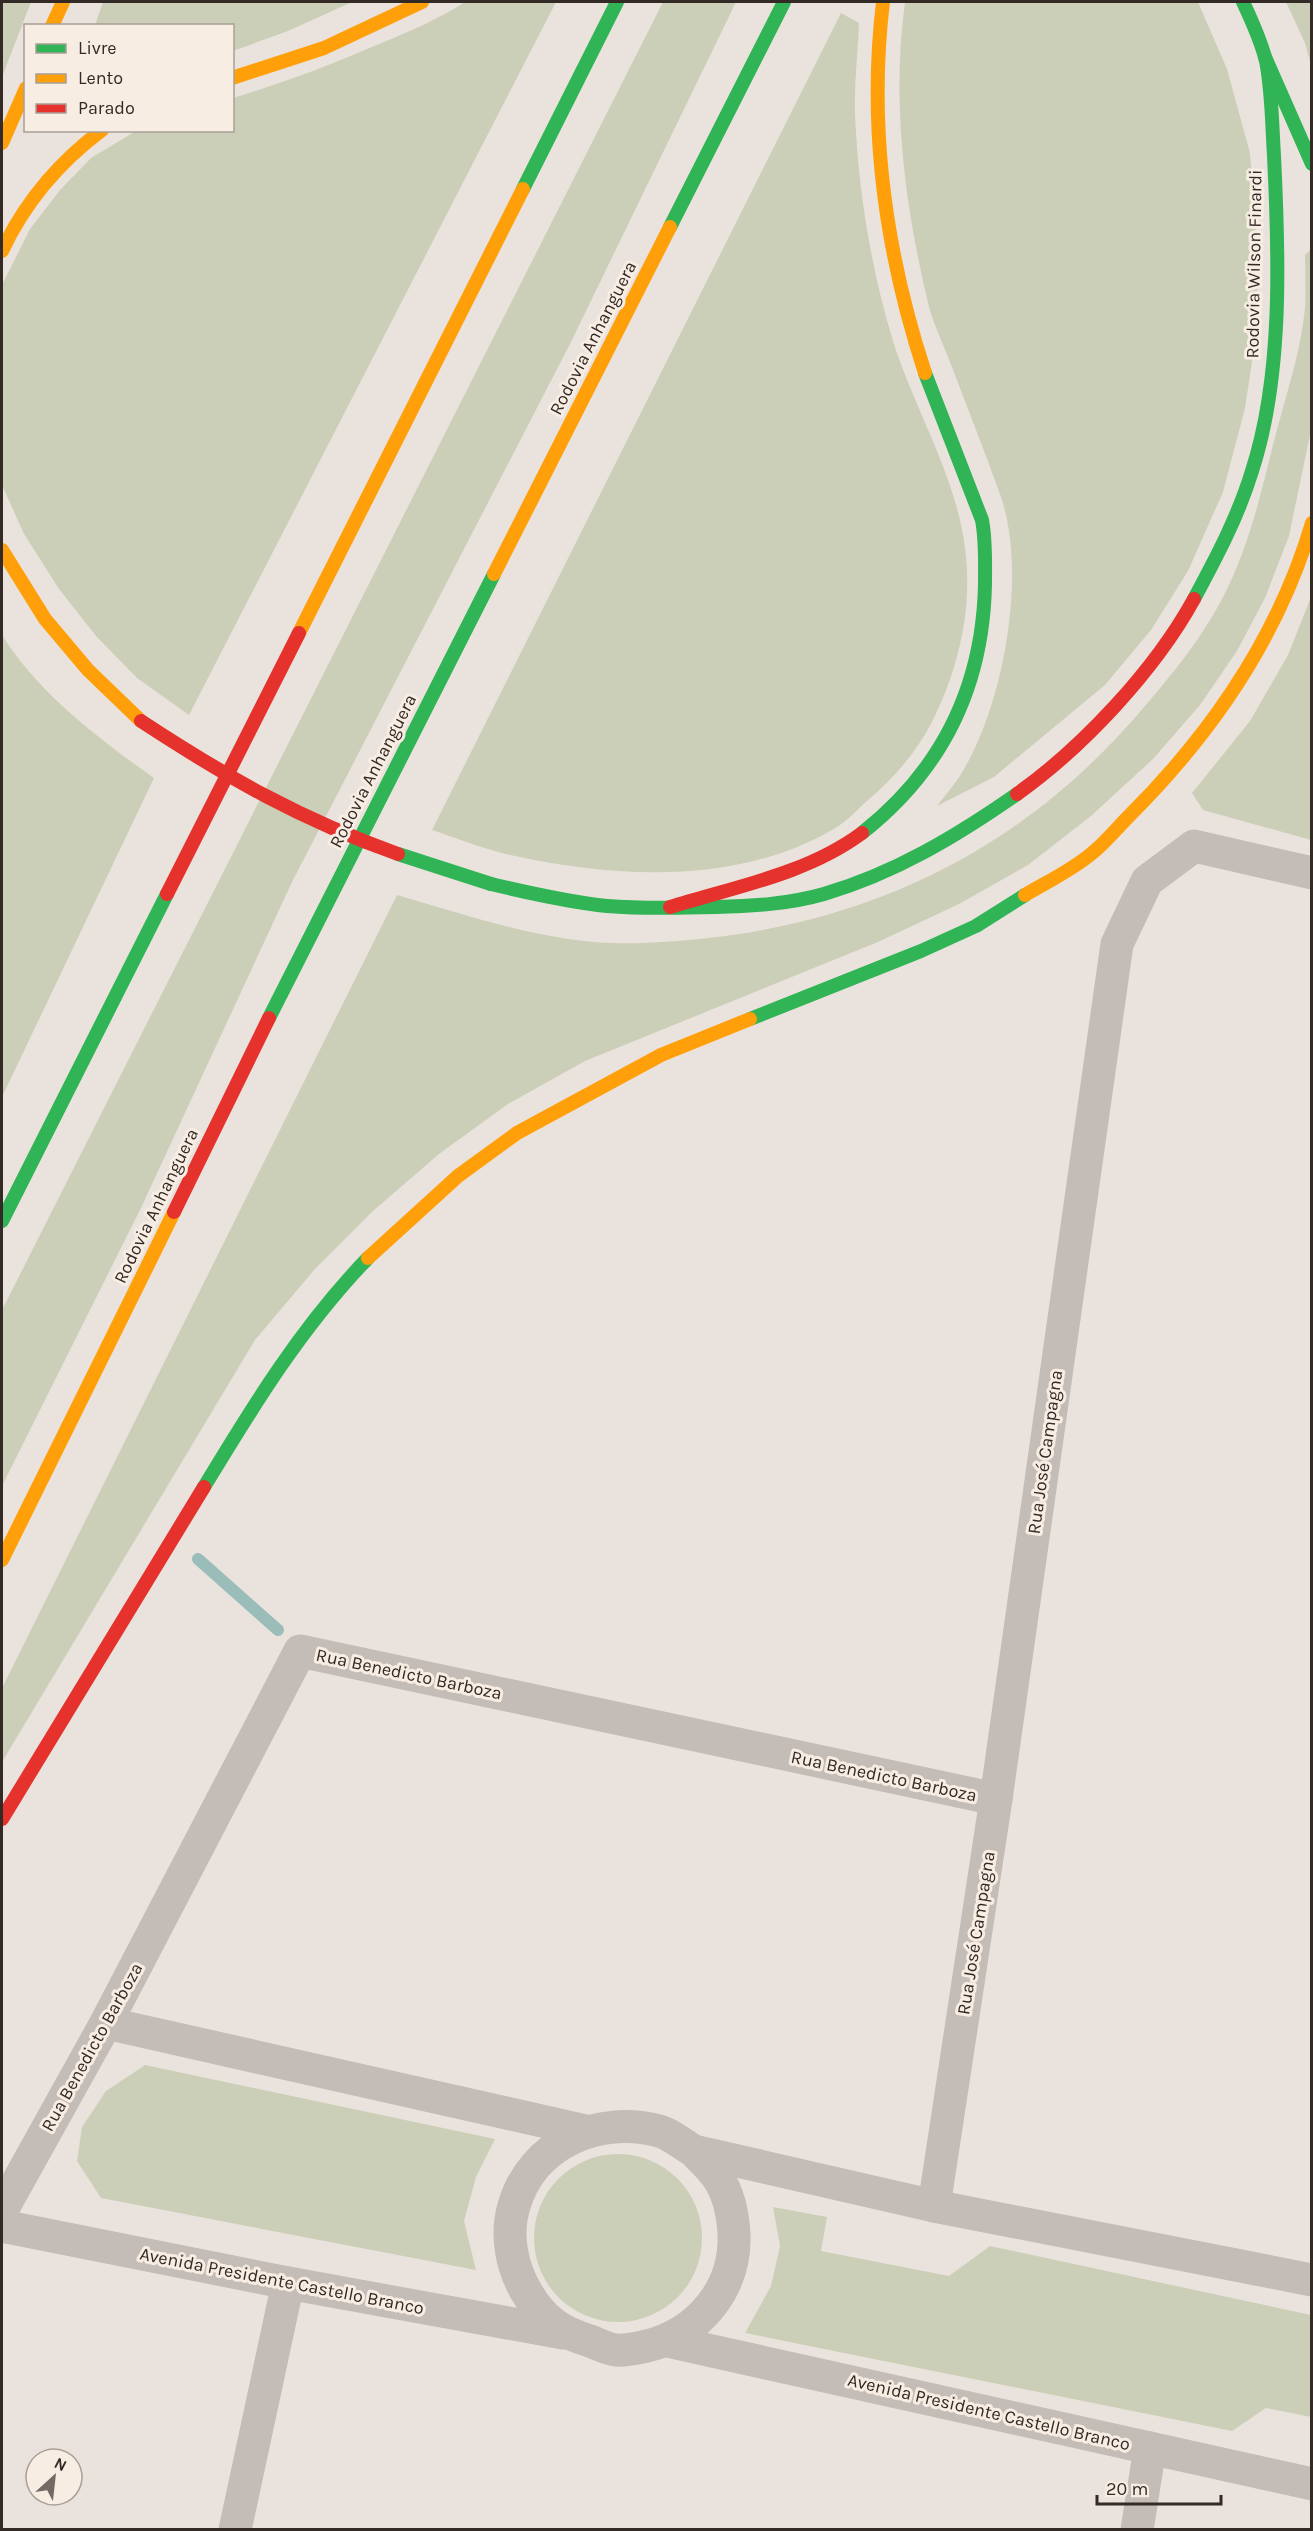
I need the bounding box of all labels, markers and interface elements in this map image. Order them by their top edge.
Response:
legend [24,24,234,132]
text: Livre [78,37,117,59]
text: Lento [78,67,123,89]
text: Parado [78,97,135,119]
street label: Rodovia Wilson Finardi [1241,169,1267,359]
street label: Rodovia Anhanguera [545,257,641,419]
street label: Rodovia Anhanguera [325,690,421,852]
street label: Rodovia Anhanguera [109,1125,203,1287]
street label: Rua José Campagna [1023,1369,1067,1535]
street label: Rua Benedicto Barboza [314,1644,504,1704]
street label: Rua Benedicto Barboza [789,1746,979,1806]
street label: Rua José Campagna [952,1850,1000,2016]
street label: Rua Benedicto Barboza [36,1959,148,2135]
street label: Avenida Presidente Castello Branco [138,2243,426,2319]
street label: Avenida Presidente Castello Branco [846,2369,1132,2455]
north arrow [24,2447,84,2507]
text: N [51,2453,70,2475]
scale bar [1097,2468,1222,2506]
text: 20 m [1106,2478,1148,2500]

